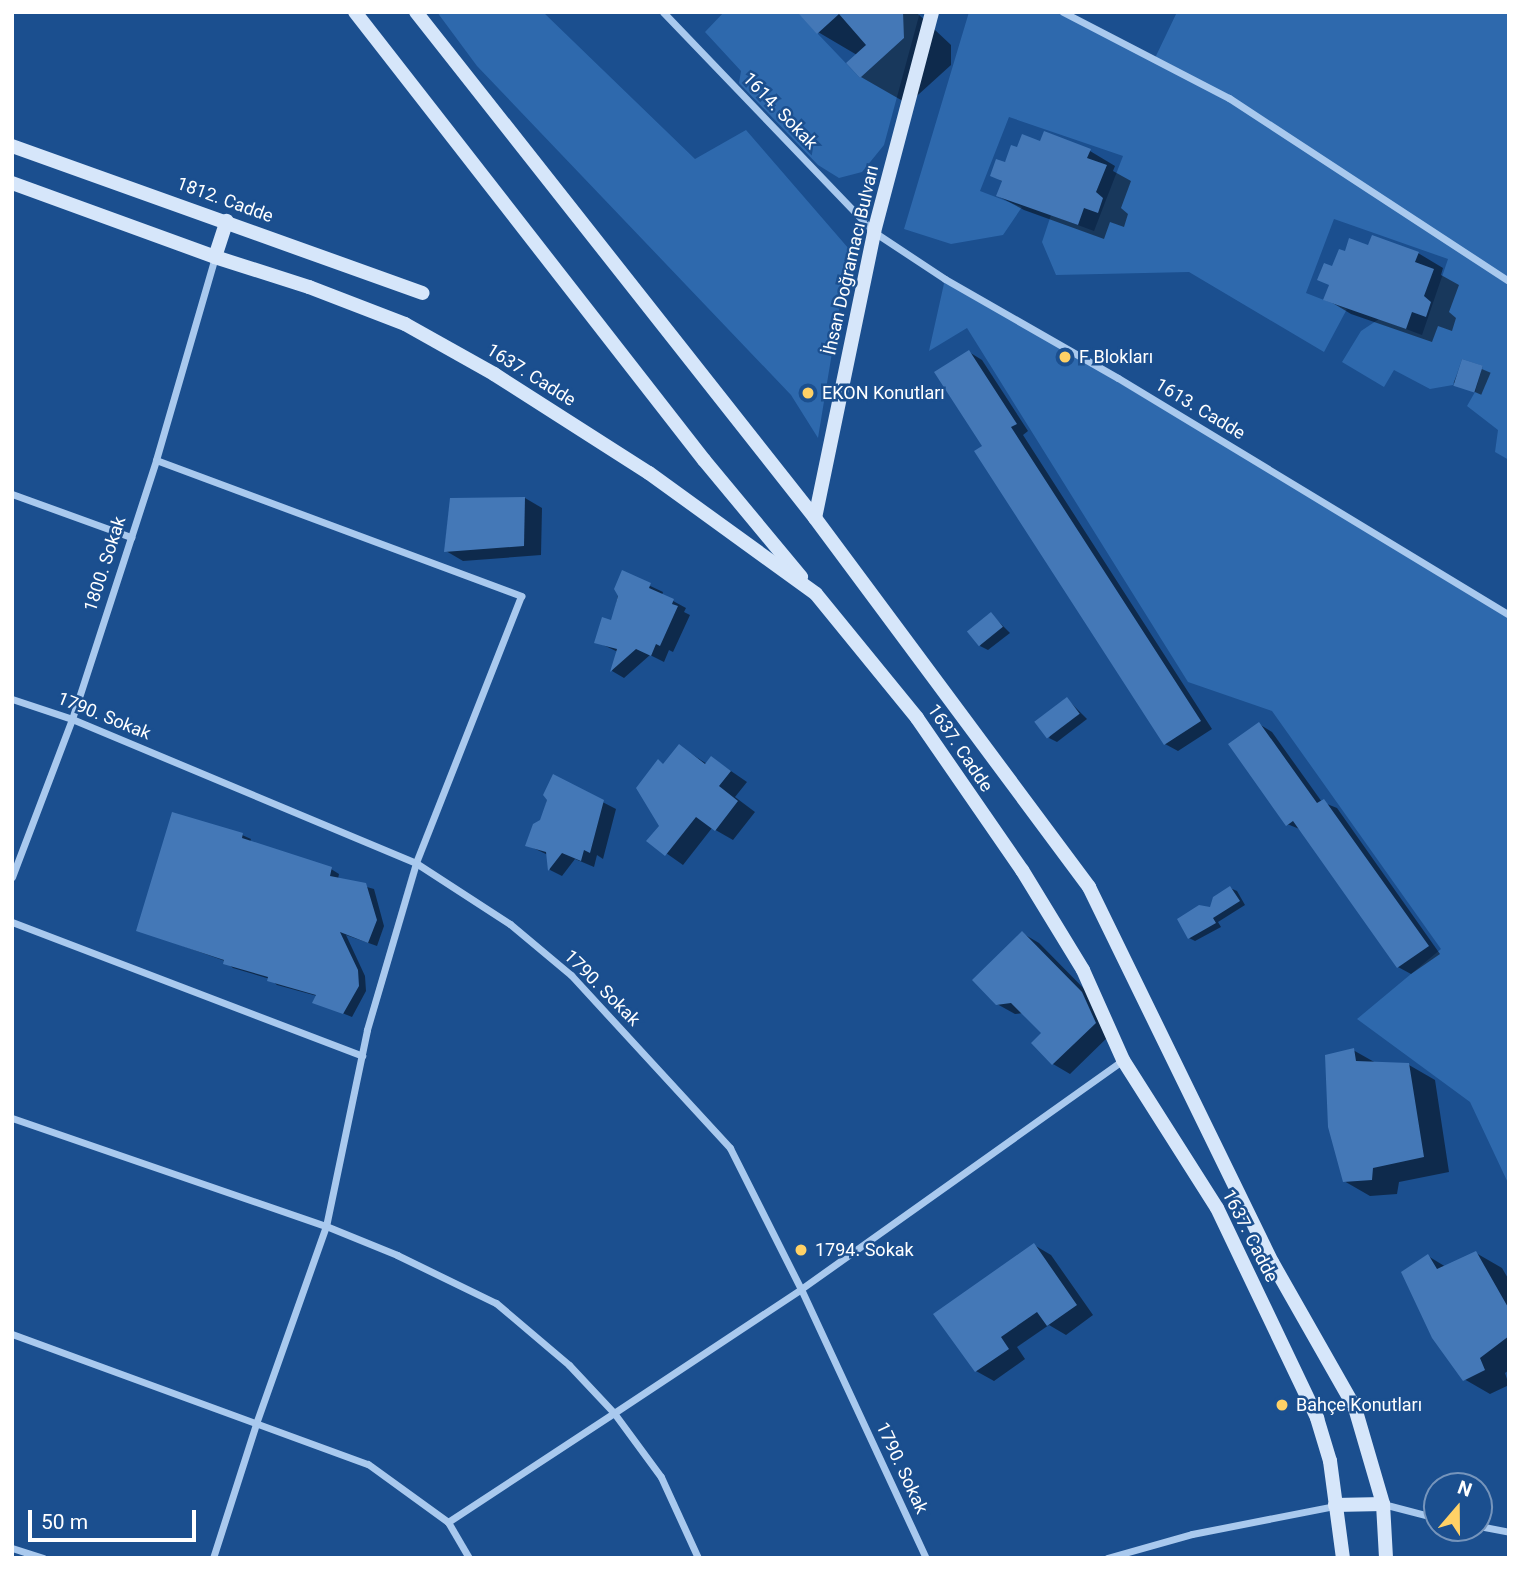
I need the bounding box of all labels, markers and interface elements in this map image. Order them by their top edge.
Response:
street label: 1614. Sokak [738,68,822,154]
street label: İhsan Doğramacı Bulvarı [819,163,883,357]
street label: 1812. Cadde [174,173,276,227]
street label: 1637. Cadde [482,339,580,411]
place label: F Blokları [1079,346,1153,368]
marker: F Blokları [1057,349,1073,365]
street label: 1613. Cadde [1151,374,1249,444]
place label: EKON Konutları [822,382,945,404]
marker: EKON Konutları [800,385,816,401]
street label: 1800. Sokak [79,514,131,614]
street label: 1790. Sokak [54,688,154,744]
street label: 1637. Cadde [923,700,997,796]
street label: 1790. Sokak [559,945,645,1031]
street label: 1637. Cadde [1217,1186,1283,1286]
place label: 1794. Sokak [815,1239,914,1261]
marker: 1794. Sokak [793,1242,809,1258]
place label: Bahçe Konutları [1296,1394,1422,1416]
marker: Bahçe Konutları [1274,1397,1290,1413]
street label: 1790. Sokak [871,1419,933,1517]
north arrow [1423,1472,1493,1542]
text: N [1454,1476,1475,1502]
scale bar [32,1496,200,1540]
text: 50 m [41,1510,88,1534]

